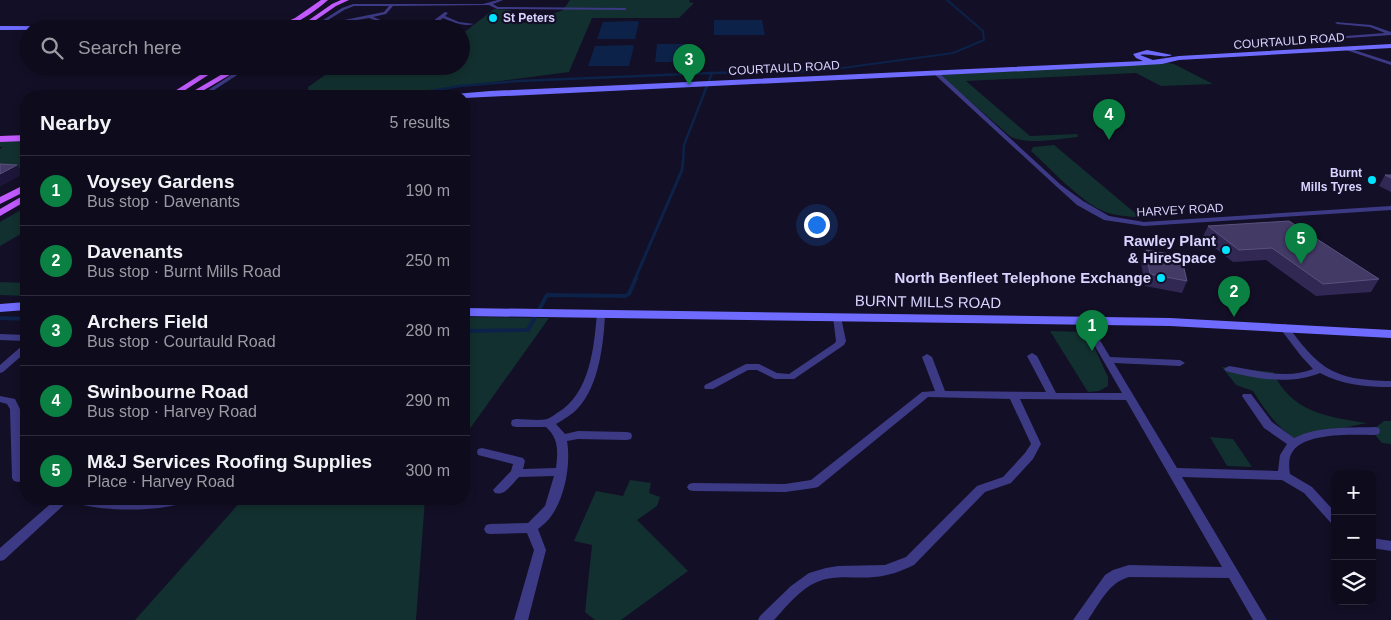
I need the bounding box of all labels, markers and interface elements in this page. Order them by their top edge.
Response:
place label: St Peters [503,11,555,25]
marker: St Peters [487,12,499,24]
search box [20,20,470,75]
street label: COURTAULD ROAD [1233,30,1345,52]
icon: search [38,34,66,62]
text: Search here [78,37,182,58]
pin: 3 [673,44,705,85]
street label: COURTAULD ROAD [728,58,840,78]
pin: 4 [1093,99,1125,140]
text: Nearby [40,111,111,134]
text: 5 results [390,114,450,131]
place label: Burnt Mills Tyres [1301,166,1362,194]
text: Voysey Gardens [87,171,235,192]
marker: Burnt Mills Tyres [1366,174,1378,186]
text: 1 [52,182,60,199]
text: 190 m [406,182,450,199]
text: Bus stop · Davenants [87,193,240,210]
street label: HARVEY ROAD [1136,201,1224,219]
your location [804,212,830,238]
pin: 5 [1285,223,1317,264]
place label: Rawley Plant & HireSpace [1123,232,1216,266]
text: Davenants [87,241,183,262]
marker: Rawley Plant & HireSpace [1220,244,1232,256]
text: 2 [52,252,60,269]
text: 250 m [406,252,450,269]
text: Bus stop · Burnt Mills Road [87,263,281,280]
place label: North Benfleet Telephone Exchange [895,269,1151,286]
marker: North Benfleet Telephone Exchange [1155,272,1167,284]
pin: 2 [1218,276,1250,317]
street label: BURNT MILLS ROAD [855,292,1002,311]
pin: 1 [1076,310,1108,351]
text: Archers Field [87,311,208,332]
text: 3 [52,322,60,339]
text: 280 m [406,322,450,339]
text: Bus stop · Courtauld Road [87,333,276,350]
text: Swinbourne Road [87,381,249,402]
text: 4 [52,392,60,409]
text: 290 m [406,392,450,409]
text: Bus stop · Harvey Road [87,403,257,420]
text: M&J Services Roofing Supplies [87,451,372,472]
text: 5 [52,462,60,479]
text: 300 m [406,462,450,479]
map controls [1331,470,1376,605]
button: + [1331,470,1376,515]
text: Place · Harvey Road [87,473,235,490]
button: − [1331,515,1376,560]
button: layers [1331,560,1376,605]

